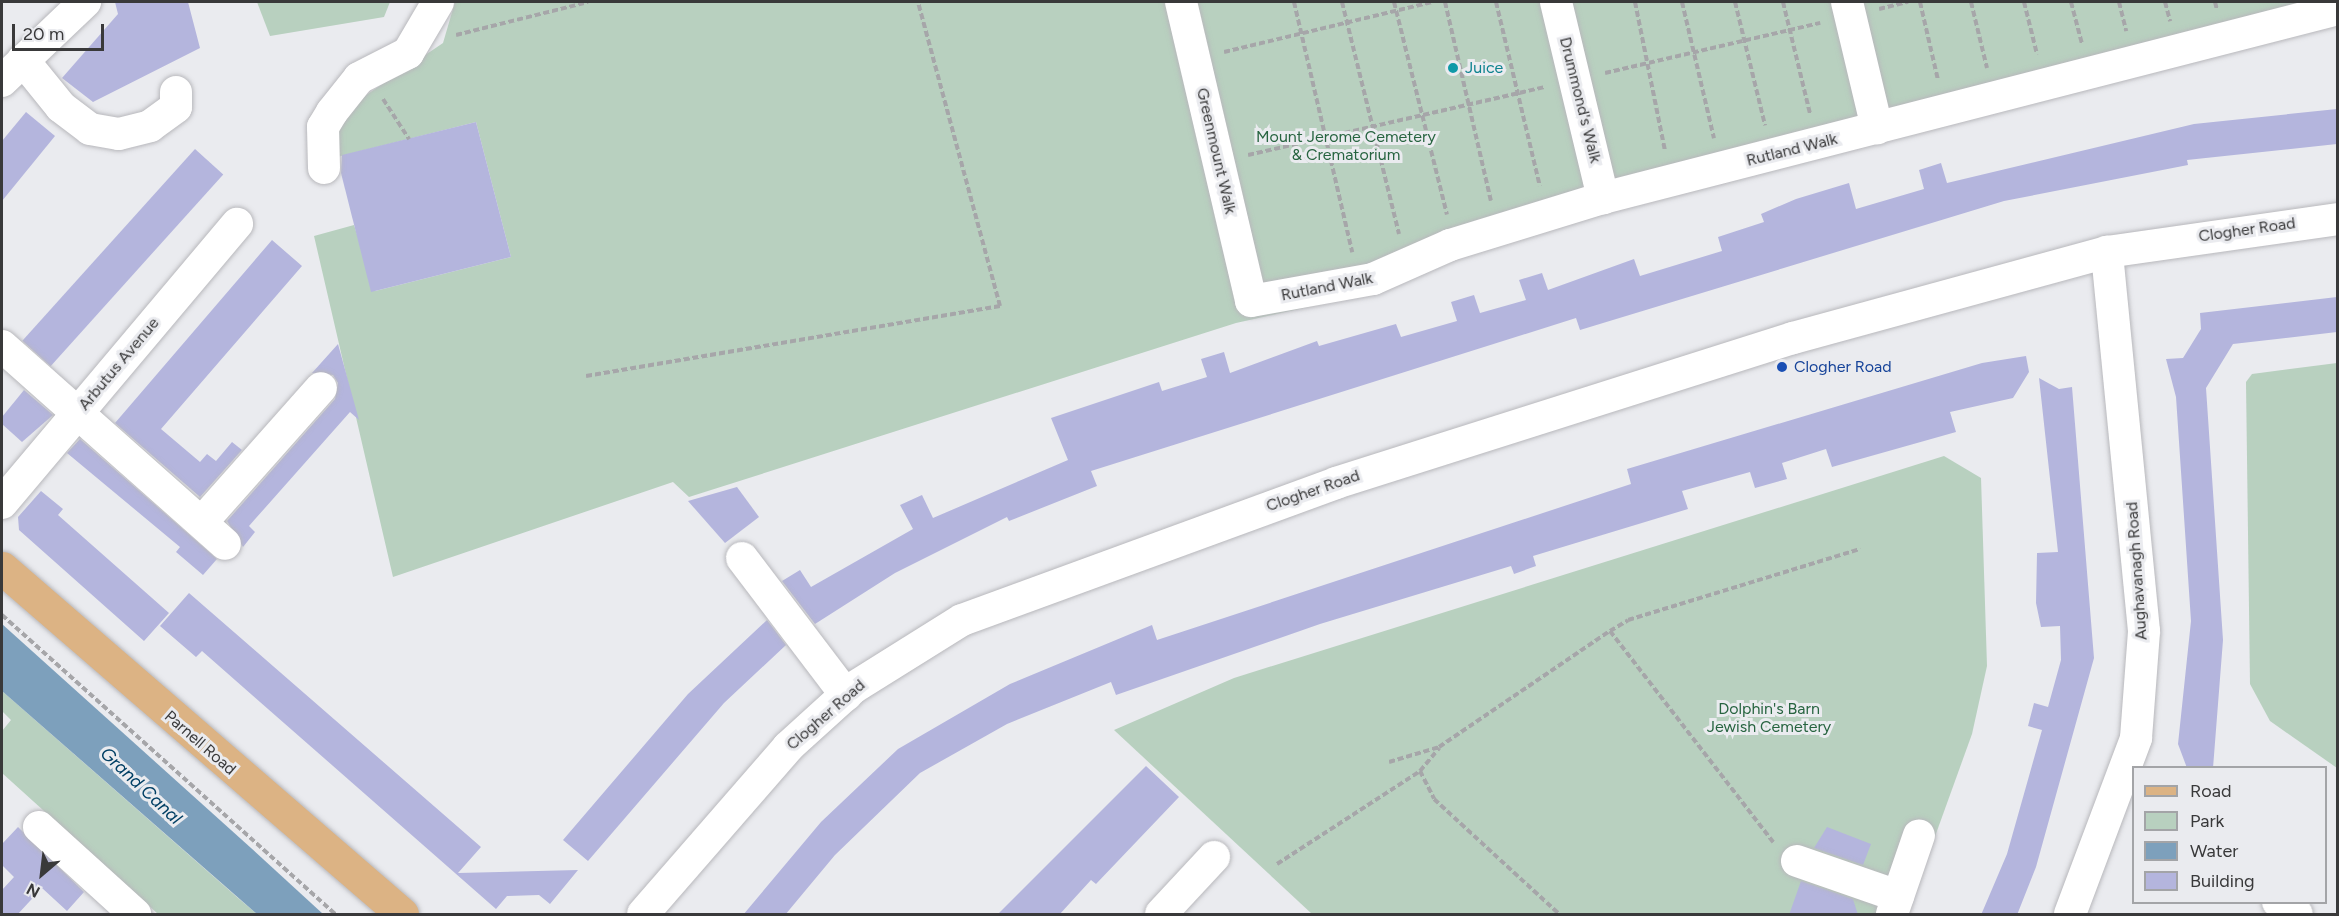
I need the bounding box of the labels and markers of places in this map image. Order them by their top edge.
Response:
place label: Juice [1465,58,1503,78]
marker: Juice [1446,61,1460,75]
place label: Clogher Road [1794,357,1892,377]
marker: Clogher Road [1775,360,1789,374]

